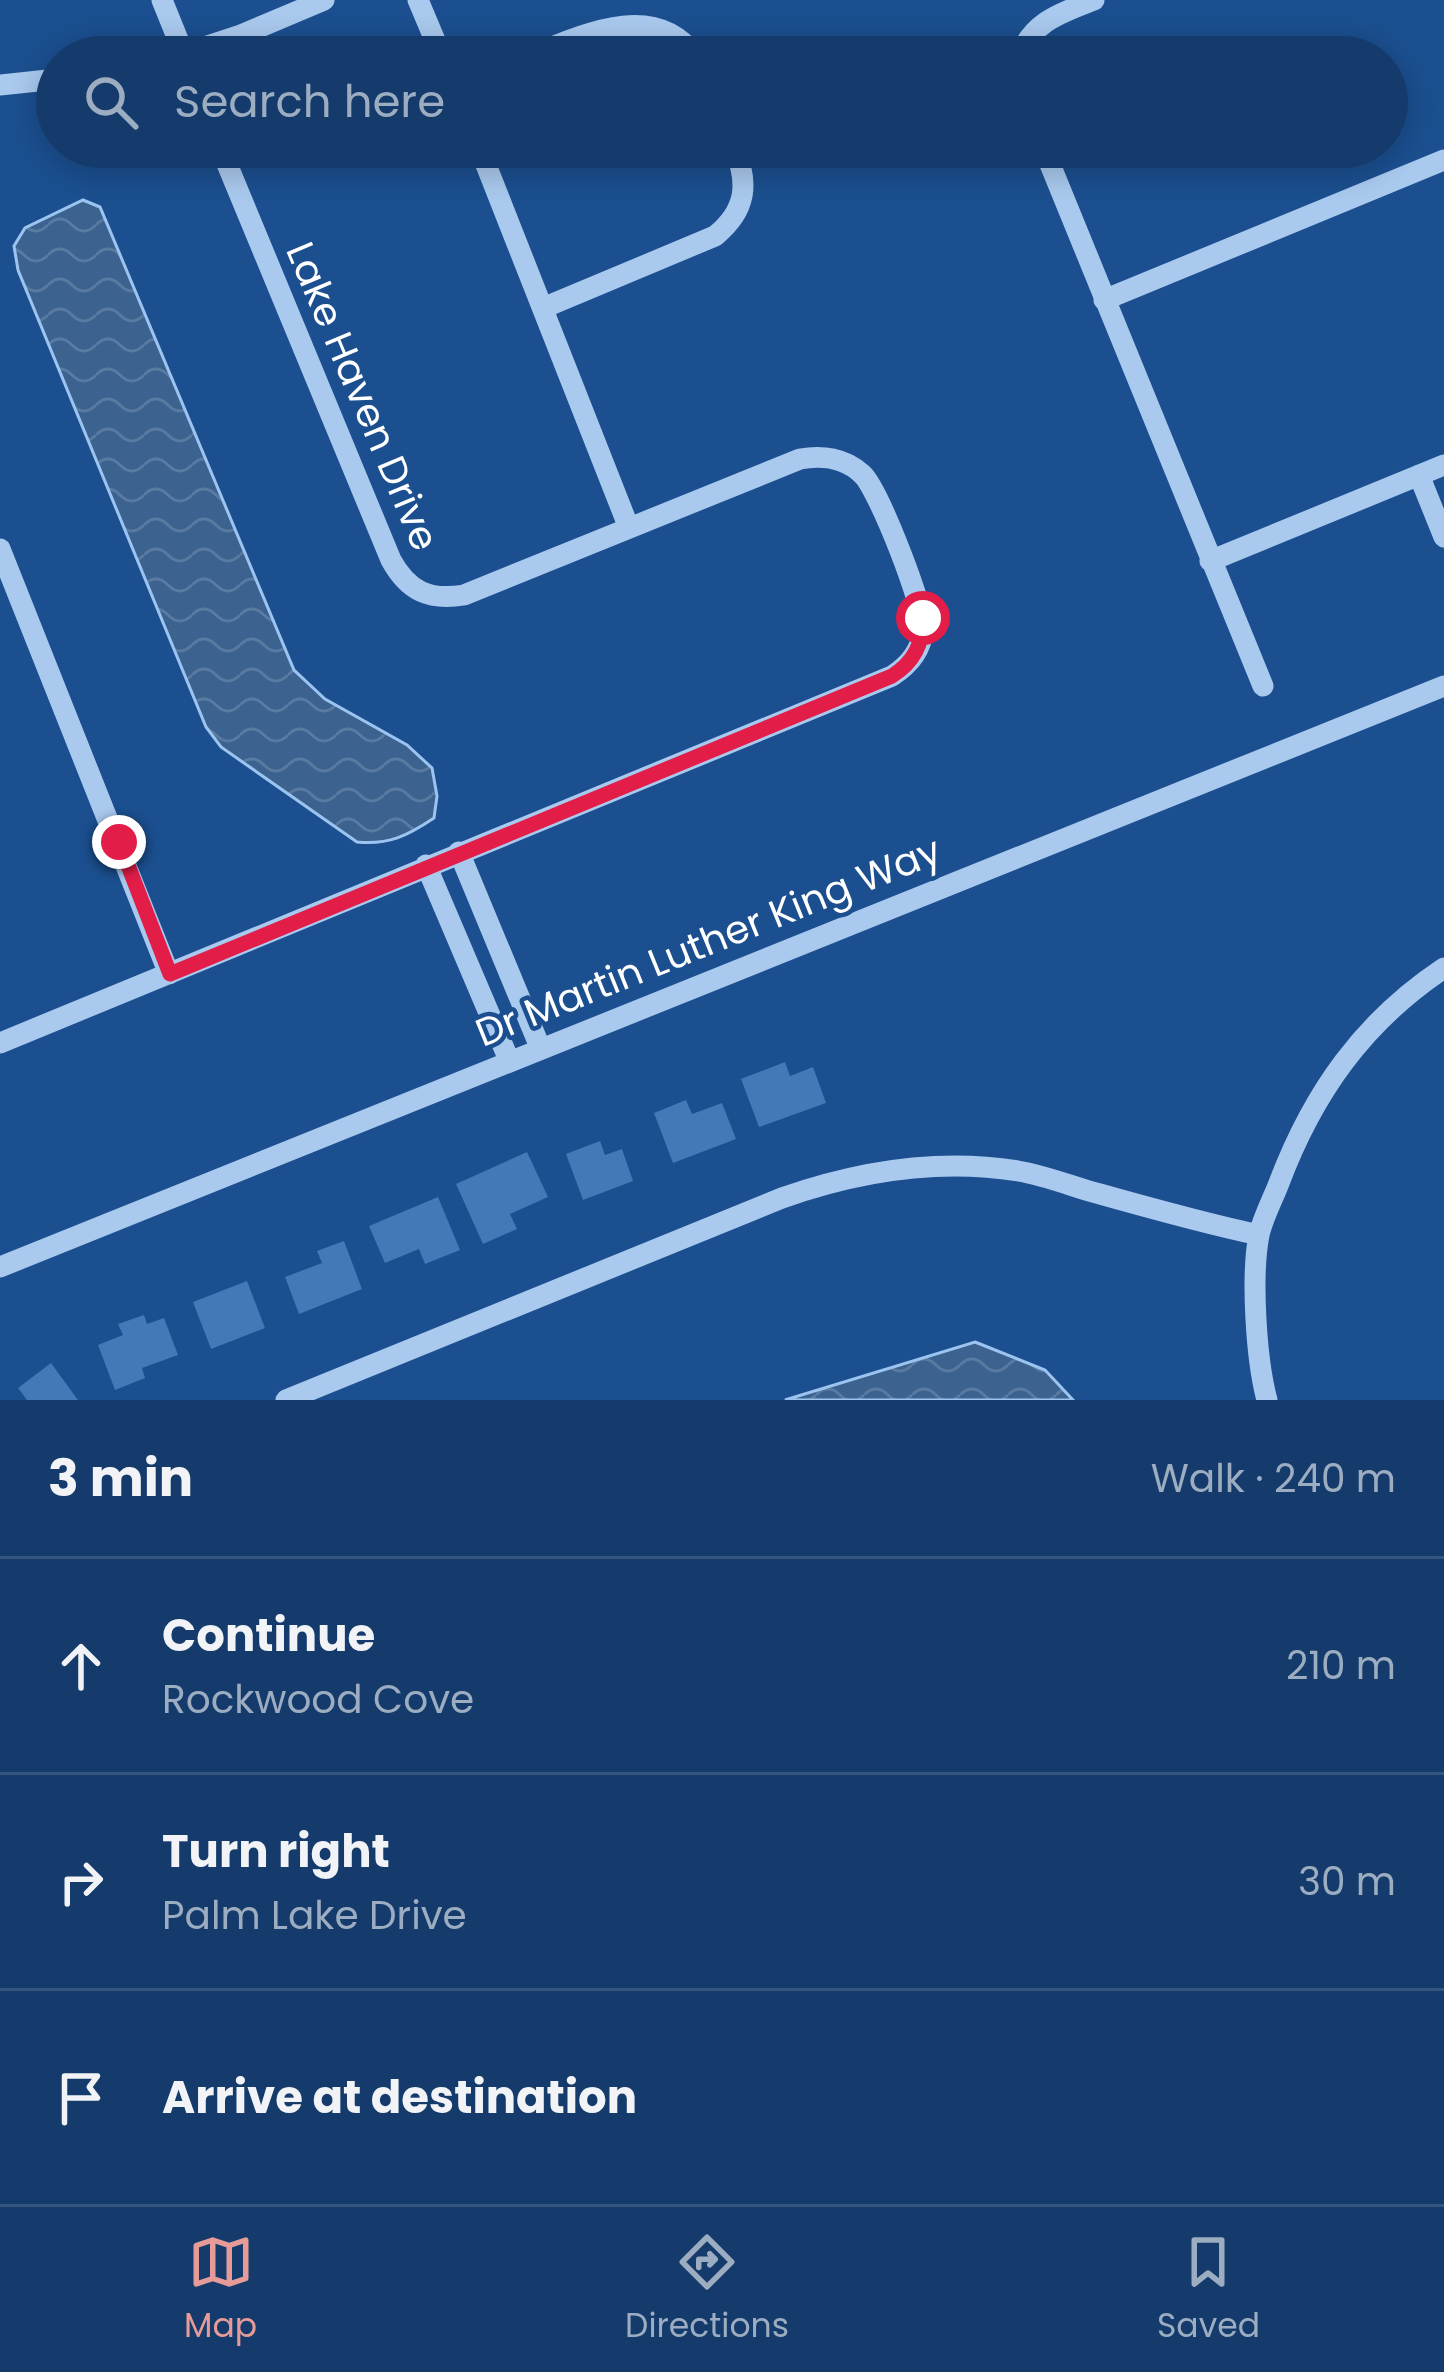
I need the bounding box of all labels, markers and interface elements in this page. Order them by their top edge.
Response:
search box [36,36,1408,168]
icon: search [78,69,144,135]
text: Search here [174,70,445,133]
street label: Lake Haven Drive [273,233,452,559]
route start [896,591,950,645]
route end [92,815,146,869]
street label: Dr Martin Luther King Way [467,823,949,1060]
text: 3 min [48,1442,193,1514]
text: Walk · 240 m [1151,1451,1396,1506]
text: Continue [162,1604,375,1667]
icon: ahead [48,1633,114,1699]
text: 210 m [1286,1638,1396,1693]
text: Rockwood Cove [162,1672,474,1727]
text: Turn right [162,1820,390,1883]
icon: right [48,1849,114,1915]
text: 30 m [1298,1854,1396,1909]
text: Palm Lake Drive [162,1888,467,1943]
icon: arrive [48,2065,114,2131]
text: Arrive at destination [162,2066,637,2129]
tab: Map [184,2229,257,2351]
tab: Directions [625,2229,789,2351]
tab: Saved [1157,2229,1260,2351]

